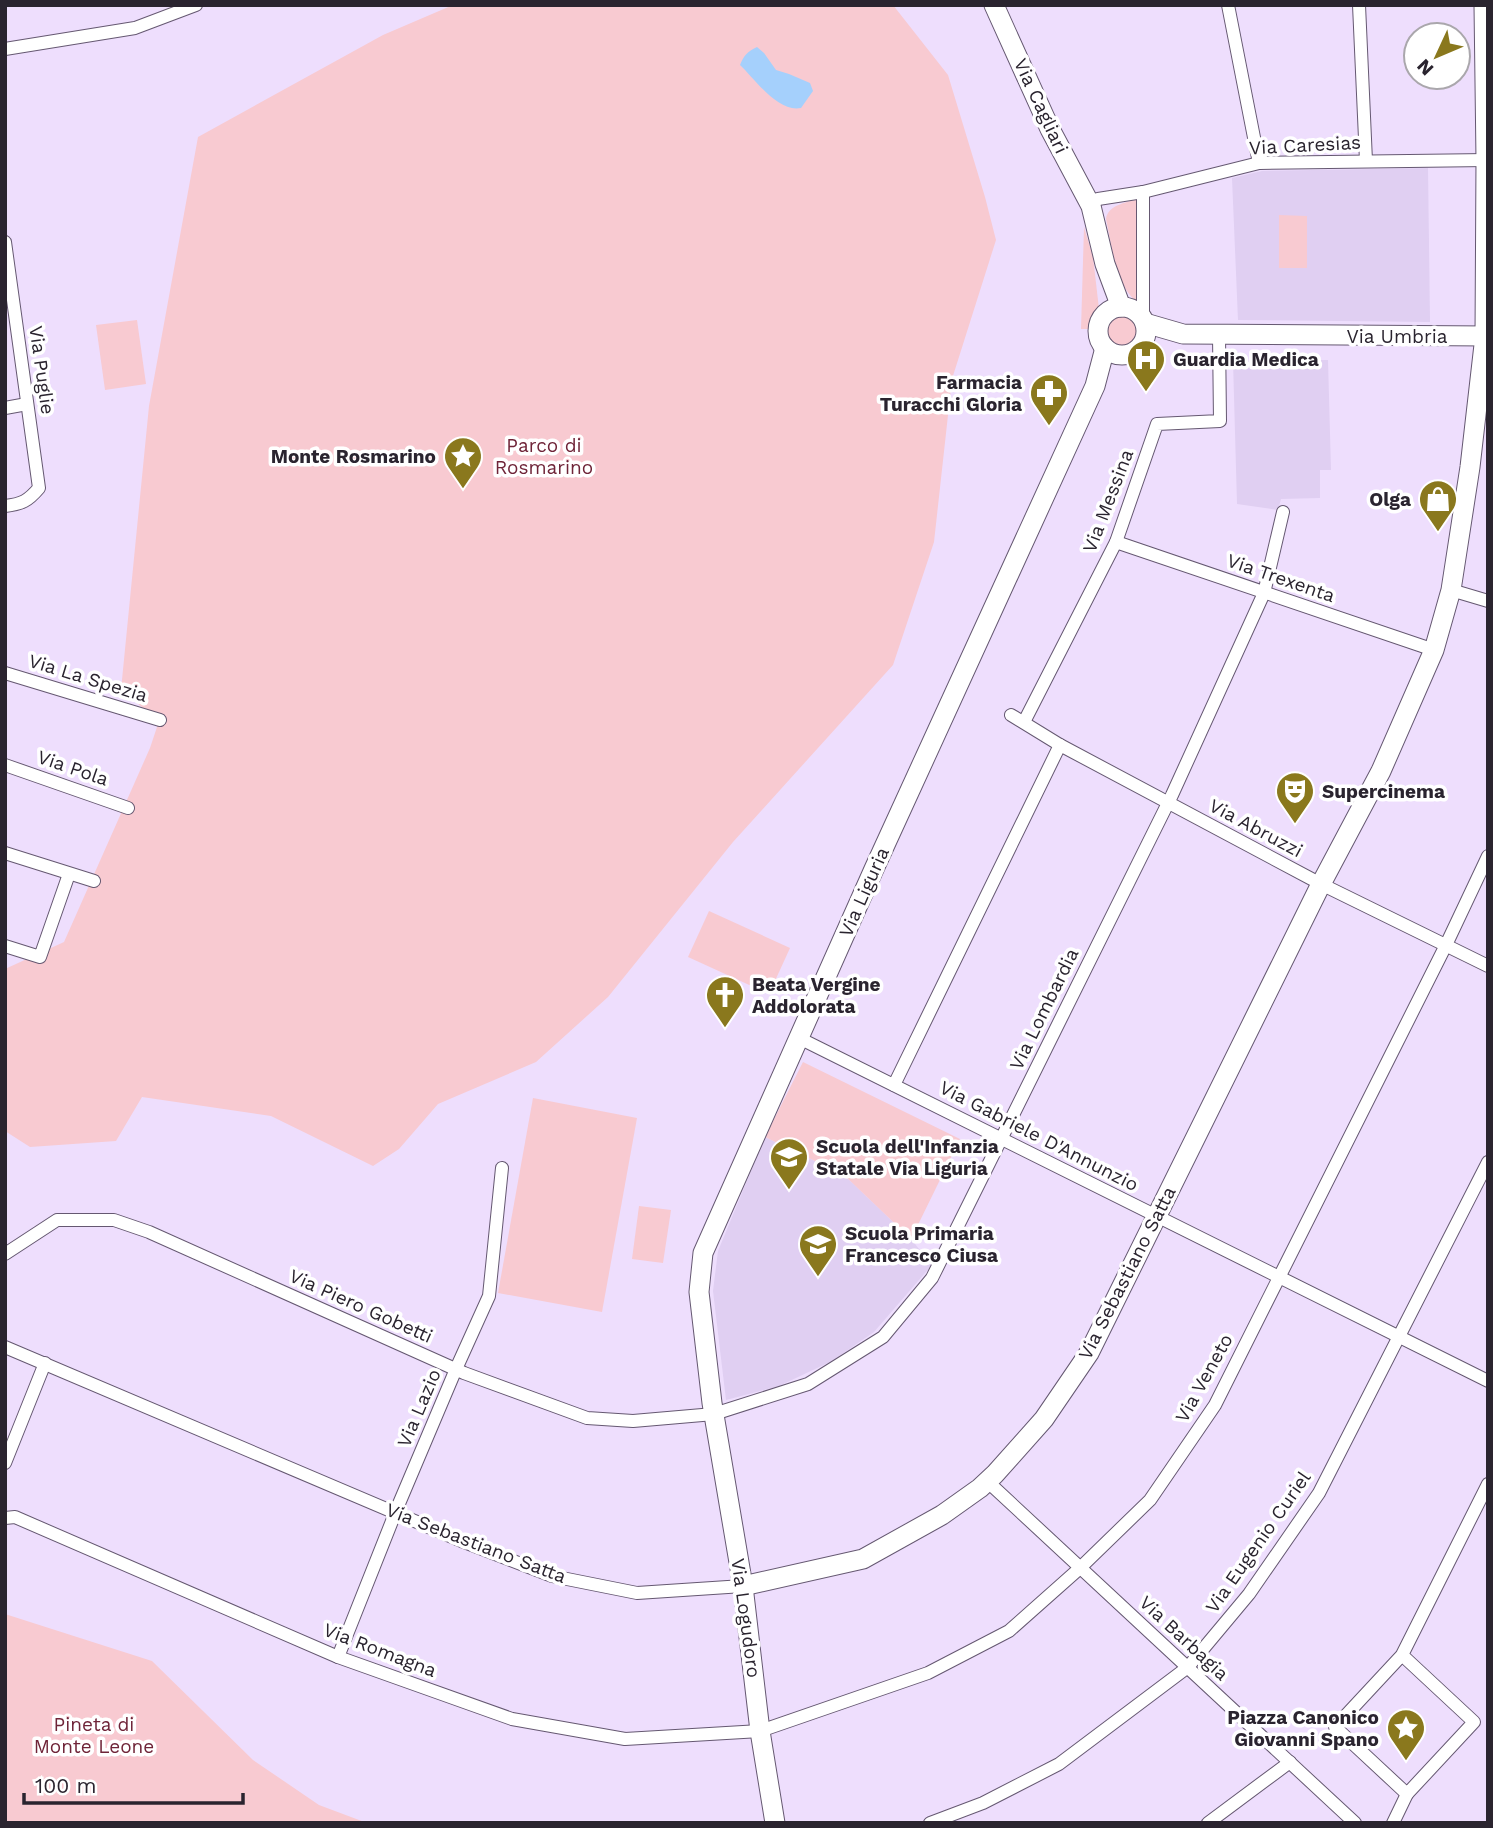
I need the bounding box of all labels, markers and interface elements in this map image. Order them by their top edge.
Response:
north arrow [1402,21,1472,91]
text: N [1412,54,1438,81]
street label: Via Cagliari [1009,55,1073,157]
street label: Via Caresias [1248,131,1362,159]
street label: Via Puglie [24,324,60,416]
street label: Via Umbria [1346,325,1448,348]
hospital icon: Guardia Medica [1125,338,1167,393]
place label: Guardia Medica [1173,348,1319,371]
place label: Farmacia Turacchi Gloria [880,371,1022,416]
pharmacy icon: Farmacia Turacchi Gloria [1028,372,1070,427]
park label: Parco di Rosmarino [495,434,593,479]
place icon: Monte Rosmarino [442,435,484,490]
place label: Monte Rosmarino [271,445,436,468]
street label: Via Messina [1078,446,1138,556]
shop icon: Olga [1417,478,1459,533]
place label: Olga [1369,488,1411,511]
street label: Via Trexenta [1224,549,1338,607]
street label: Via La Spezia [26,649,151,707]
street label: Via Pola [34,745,112,791]
theatre icon: Supercinema [1274,770,1316,825]
place label: Supercinema [1322,780,1445,803]
street label: Via Abruzzi [1205,794,1307,862]
street label: Via Liguria [834,843,894,941]
street label: Via Lombardia [1005,944,1084,1074]
place label: Beata Vergine Addolorata [752,973,881,1018]
church icon: Beata Vergine Addolorata [704,974,746,1029]
street label: Via Gabriele D'Annunzio [936,1076,1142,1196]
place label: Scuola dell'Infanzia Statale Via Liguria [816,1135,999,1180]
school or university icon: Scuola dell'Infanzia Statale Via Liguria [768,1136,810,1191]
street label: Via Sebastiano Satta [1073,1182,1181,1363]
place label: Scuola Primaria Francesco Ciusa [845,1222,998,1267]
school or university icon: Scuola Primaria Francesco Ciusa [797,1223,839,1278]
street label: Via Piero Gobetti [286,1264,436,1348]
street label: Via Veneto [1170,1330,1238,1426]
street label: Via Lazio [392,1365,446,1451]
street label: Via Eugenio Curiel [1200,1467,1316,1617]
street label: Via Sebastiano Satta [383,1498,570,1588]
street label: Via Logudoro [726,1557,766,1679]
street label: Via Barbagia [1135,1591,1234,1685]
street label: Via Romagna [320,1618,440,1682]
place label: Piazza Canonico Giovanni Spano [1227,1706,1379,1751]
place icon: Piazza Canonico Giovanni Spano [1385,1707,1427,1762]
park label: Pineta di Monte Leone [34,1713,154,1758]
scale bar [24,1762,243,1806]
text: 100 m [35,1773,97,1798]

